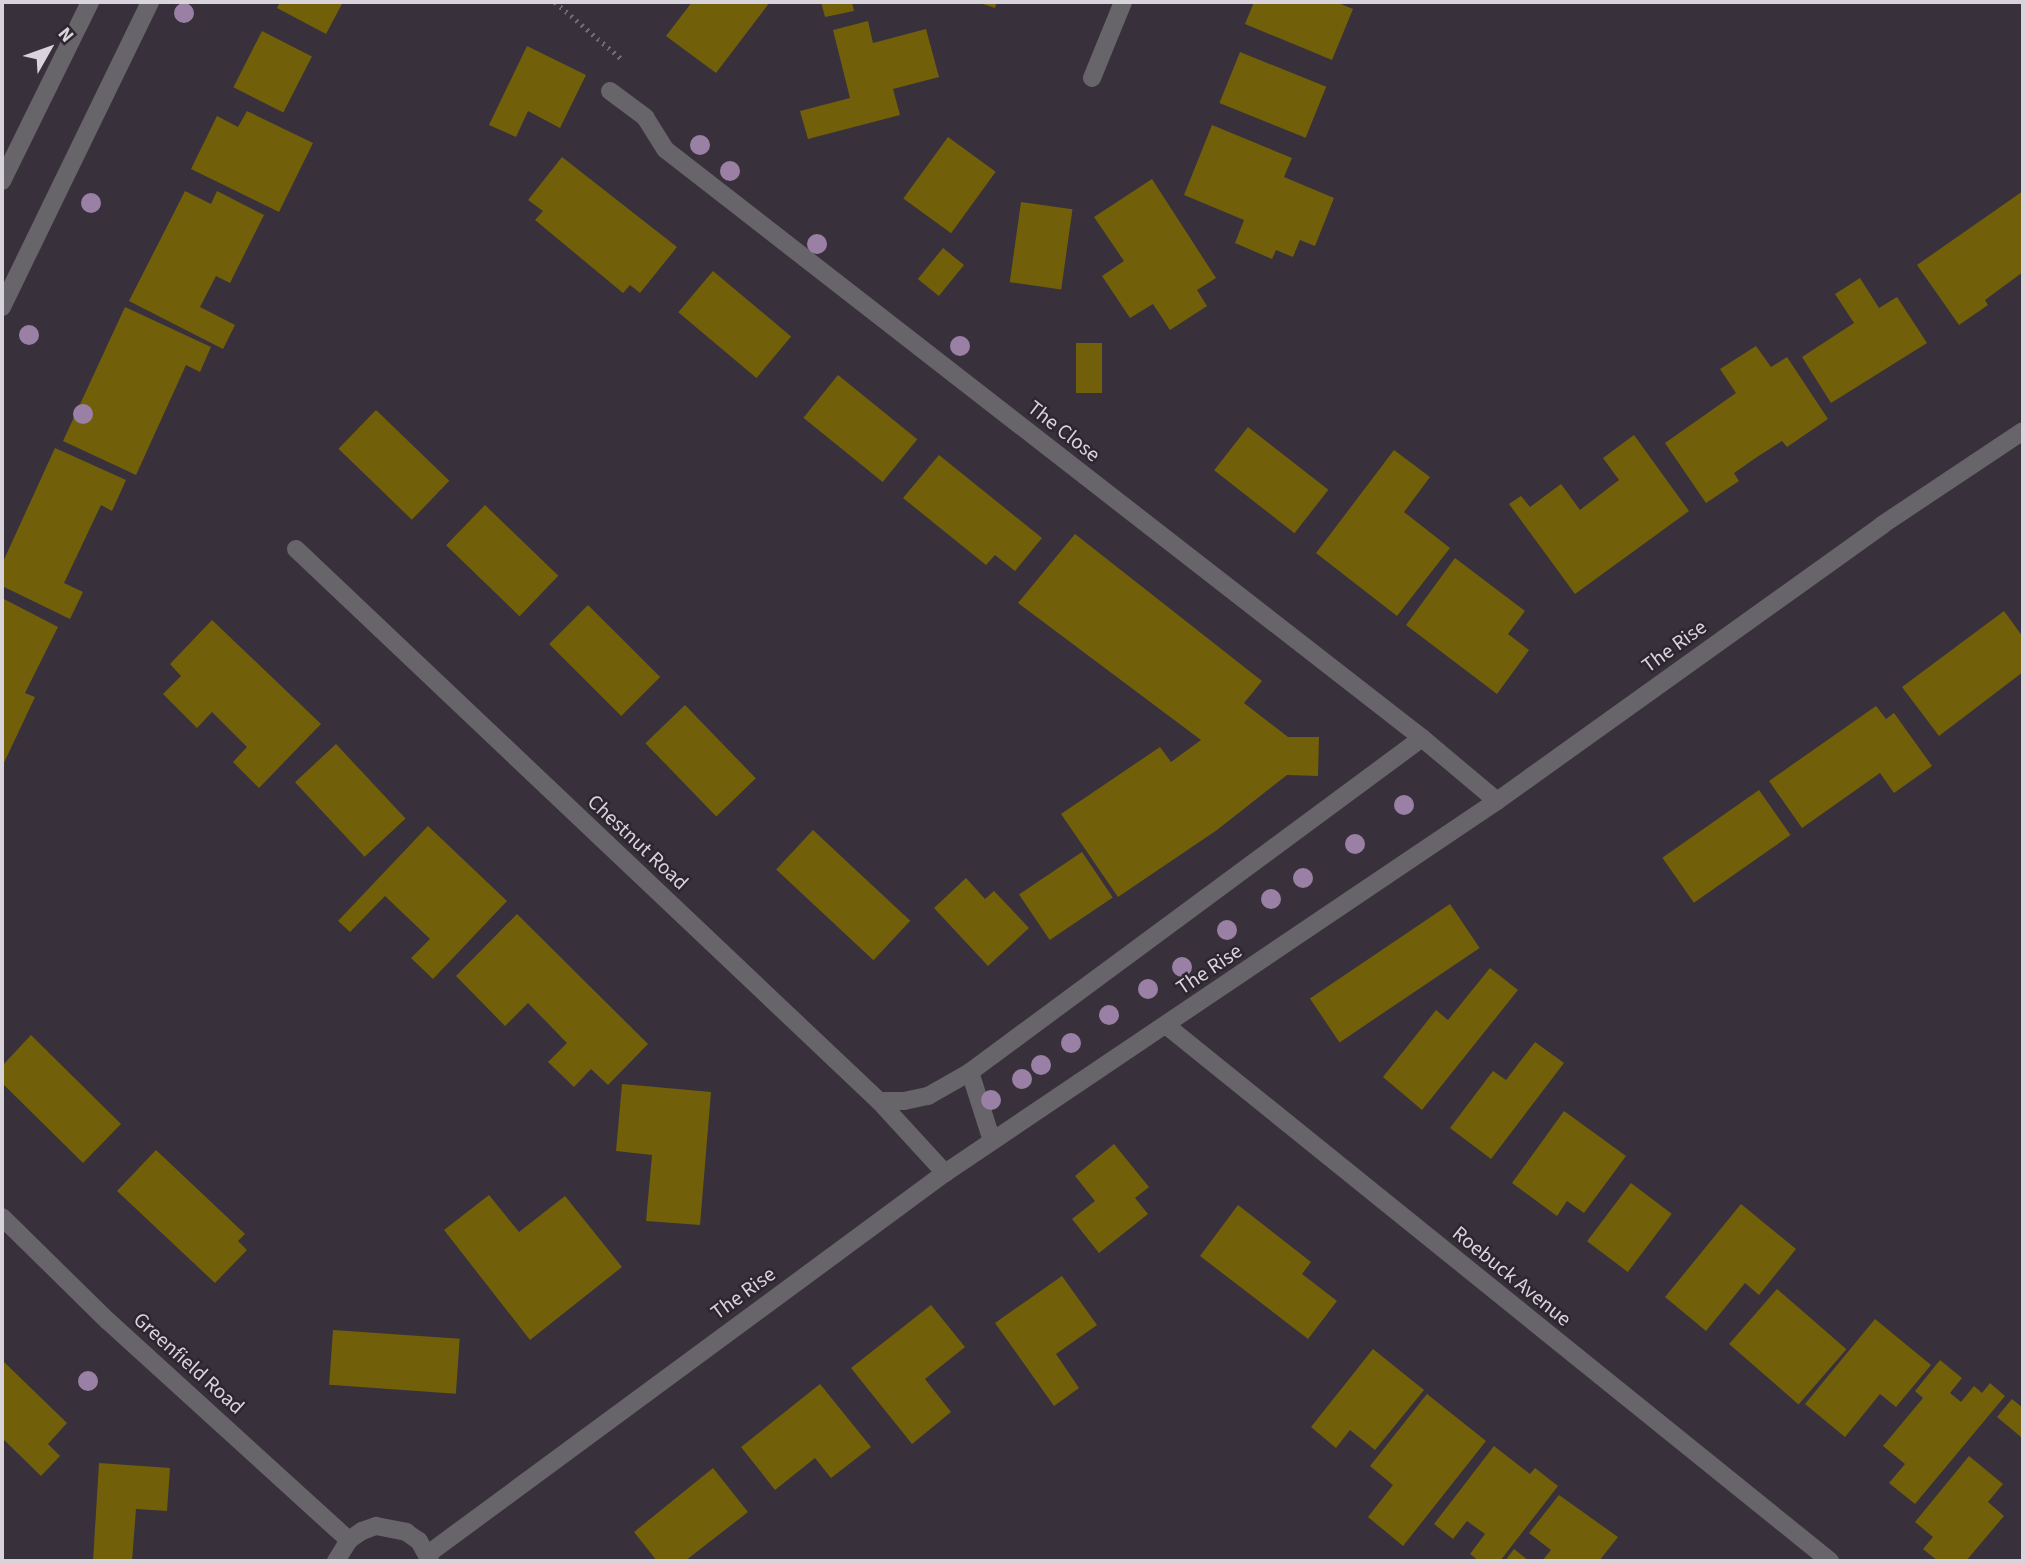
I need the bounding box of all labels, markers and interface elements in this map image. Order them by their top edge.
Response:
north arrow [14,14,84,84]
text: N [51,22,80,49]
street label: The Close [1023,395,1105,467]
street label: The Rise [1637,614,1711,678]
street label: Chestnut Road [582,789,694,895]
street label: The Rise [1171,938,1247,1000]
street label: Roebuck Avenue [1448,1220,1576,1332]
street label: The Rise [706,1261,780,1325]
street label: Greenfield Road [128,1307,250,1419]

